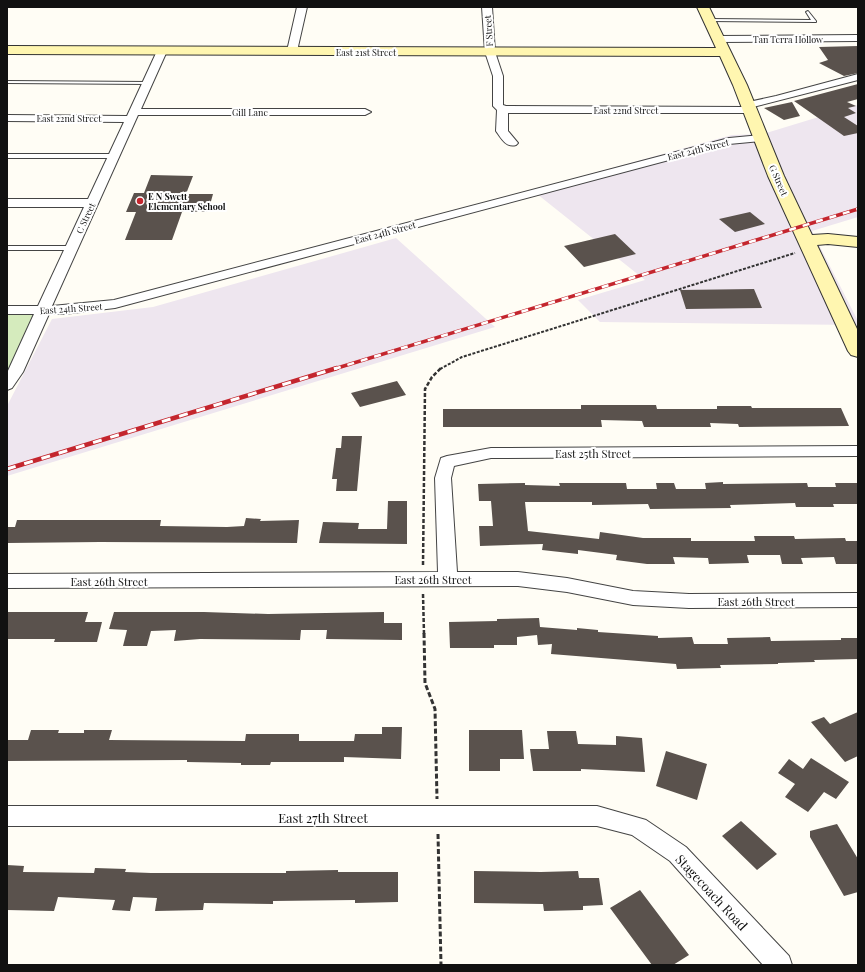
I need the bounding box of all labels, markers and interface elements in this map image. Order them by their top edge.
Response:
street label: F Street [481,14,495,47]
street label: Tan Terra Hollow [753,33,823,45]
street label: East 21st Street [336,46,397,58]
street label: East 22nd Street [594,104,659,116]
street label: Gill Lane [232,106,268,118]
street label: East 22nd Street [37,112,102,124]
street label: East 24th Street [666,135,731,162]
street label: G Street [767,163,791,198]
place label: E N Swett Elementary School [148,190,226,212]
marker: E N Swett Elementary School [135,196,145,206]
street label: C Street [73,200,98,235]
street label: East 24th Street [353,218,418,246]
street label: East 24th Street [39,300,104,316]
street label: East 25th Street [555,446,631,461]
street label: East 26th Street [394,572,472,587]
street label: East 26th Street [70,574,148,589]
street label: East 26th Street [717,594,795,609]
street label: East 27th Street [278,809,368,826]
street label: Stagecoach Road [672,850,752,934]

